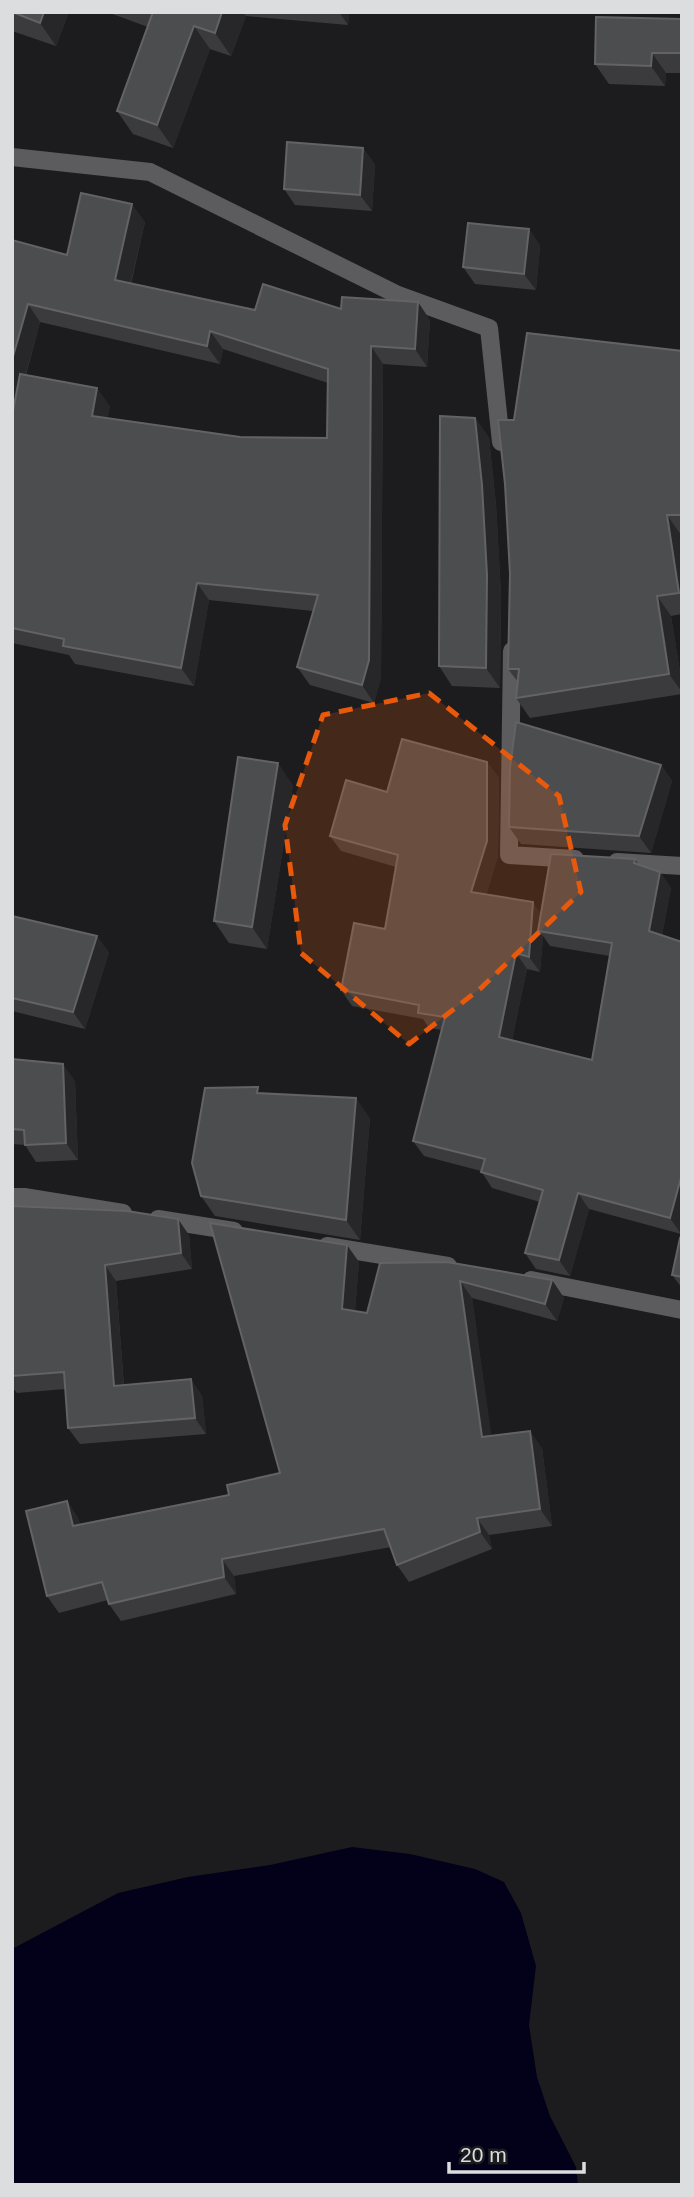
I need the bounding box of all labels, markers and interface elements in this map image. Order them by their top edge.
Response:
scale bar [449,2130,584,2174]
text: 20 m [460,2143,507,2166]

